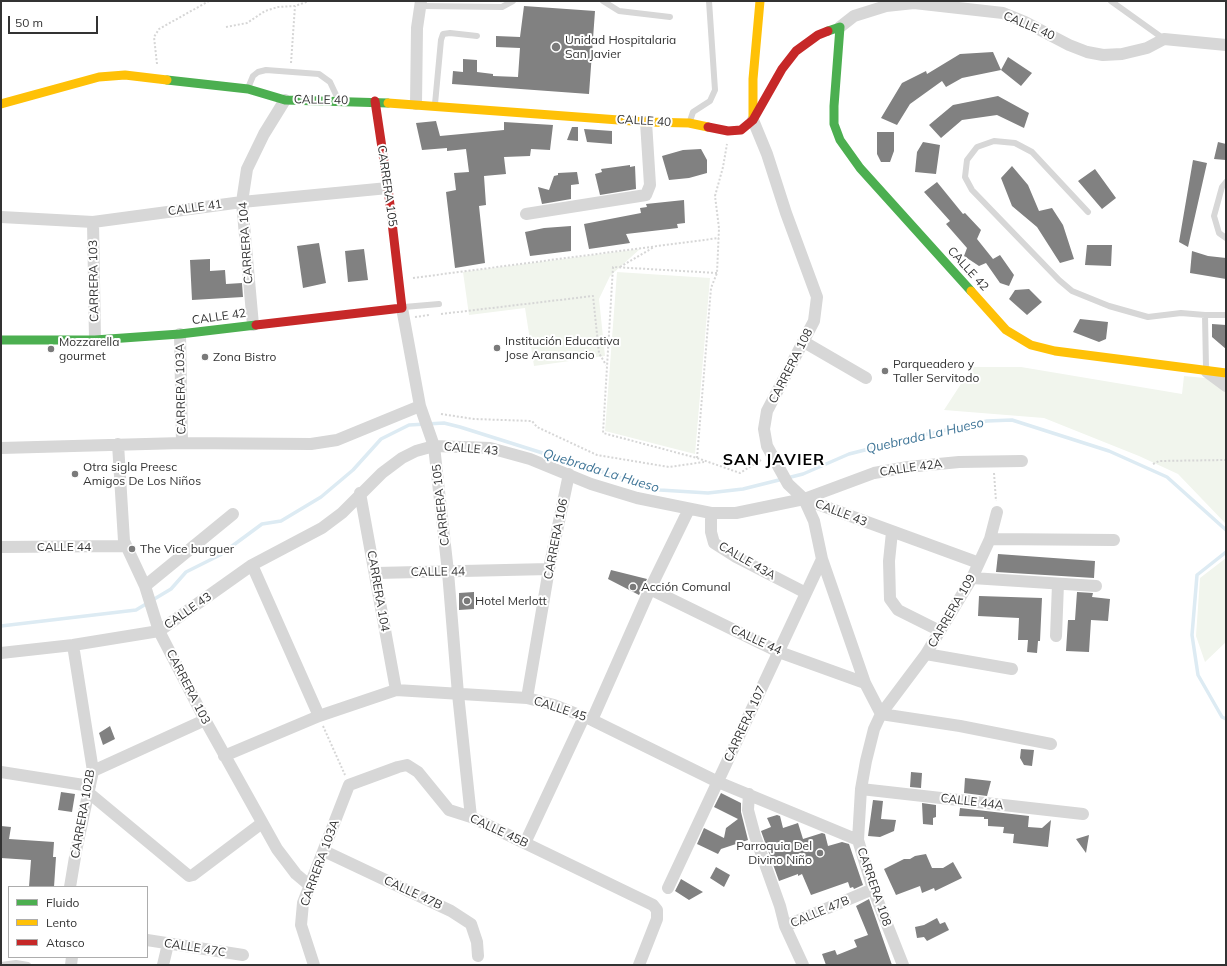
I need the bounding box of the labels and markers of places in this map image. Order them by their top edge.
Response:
place label: Unidad Hospitalaria San Javier [565,33,676,61]
marker: Unidad Hospitalaria San Javier [550,41,562,53]
place label: Institución Educativa Jose Aransancio [505,334,620,362]
place label: Mozzarella gourmet [59,335,119,363]
marker: Institución Educativa Jose Aransancio [492,343,502,353]
marker: Mozzarella gourmet [46,344,56,354]
place label: Zona Bistro [213,350,276,364]
marker: Zona Bistro [200,352,210,362]
place label: Parqueadero y Taller Servitodo [893,357,979,385]
marker: Parqueadero y Taller Servitodo [880,366,890,376]
place label: Otra sigla Preesc Amigos De Los Niños [83,460,201,488]
marker: Otra sigla Preesc Amigos De Los Niños [70,469,80,479]
place label: The Vice burguer [140,542,234,556]
marker: The Vice burguer [127,544,137,554]
place label: Acción Comunal [641,580,731,594]
marker: Acción Comunal [628,582,638,592]
place label: Hotel Merlott [475,594,547,608]
marker: Hotel Merlott [462,596,472,606]
place label: Parroquia Del Divino Niño [736,839,812,867]
marker: Parroquia Del Divino Niño [815,848,825,858]

